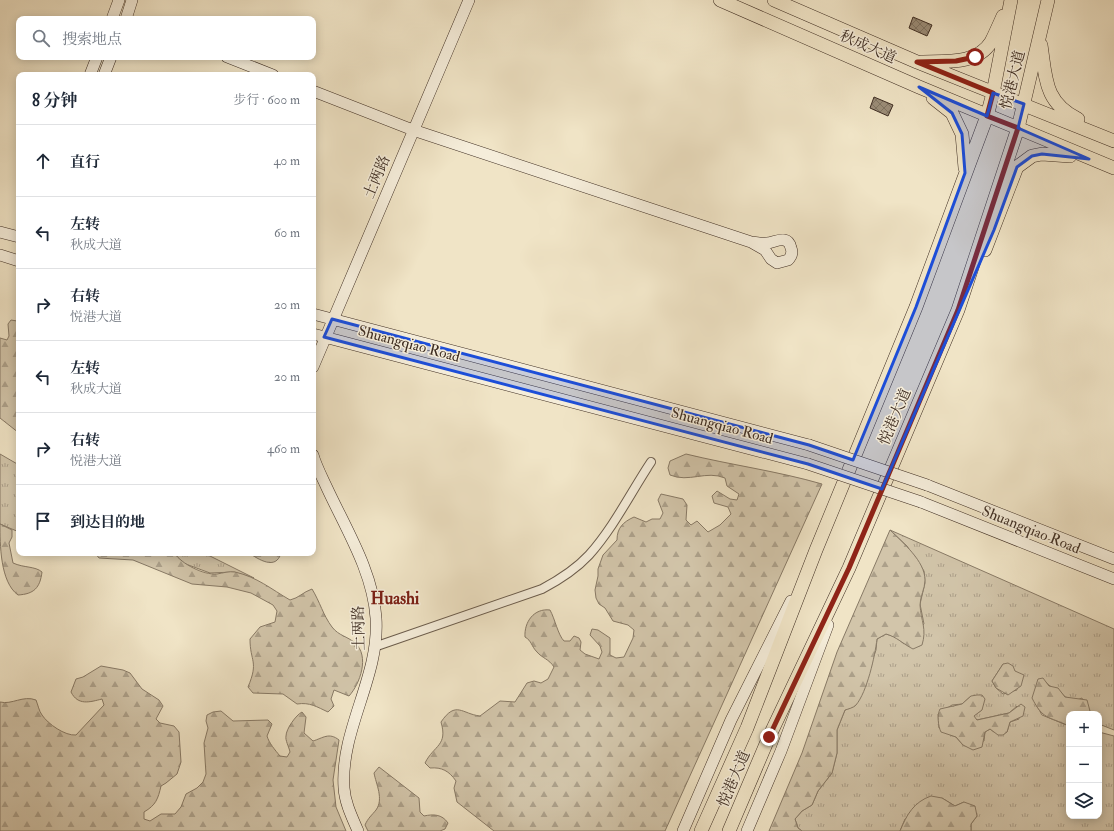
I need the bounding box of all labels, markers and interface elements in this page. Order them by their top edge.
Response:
search box [16,16,316,60]
street label: 秋成大道 [837,26,899,68]
icon: search [30,27,52,49]
text: 搜索地点 [62,30,122,49]
route start [966,48,984,66]
street label: 悦港大道 [997,49,1029,111]
text: 8 分钟 [32,90,78,111]
text: 步行 · 600 m [233,92,300,108]
icon: ahead [32,150,54,172]
text: 直行 [70,153,100,172]
text: 40 m [274,153,300,169]
street label: 土两路 [359,153,395,201]
text: 左转 [70,215,100,234]
icon: left [32,222,54,244]
text: 60 m [274,225,300,241]
text: 秋成大道 [70,237,122,253]
text: 右转 [70,287,100,306]
icon: right [32,294,54,316]
text: 20 m [274,297,300,313]
text: 悦港大道 [70,309,122,325]
street label: Shuangqiao Road [356,321,463,367]
text: 左转 [70,359,100,378]
icon: left [32,366,54,388]
text: 20 m [274,369,300,385]
text: 秋成大道 [70,381,122,397]
street label: 悦港大道 [875,386,915,448]
street label: Shuangqiao Road [669,403,776,449]
text: 右转 [70,431,100,450]
icon: right [32,438,54,460]
text: 460 m [267,441,300,457]
text: 悦港大道 [70,453,122,469]
street label: Shuangqiao Road [979,502,1084,559]
icon: arrive [32,510,54,532]
text: 到达目的地 [70,513,145,532]
district label: Huashi [371,588,420,609]
street label: 土两路 [349,605,369,651]
map controls [1066,711,1102,819]
button: + [1066,711,1102,747]
route end [760,728,778,746]
button: − [1066,747,1102,783]
street label: 悦港大道 [714,748,754,810]
button: layers [1066,783,1102,819]

